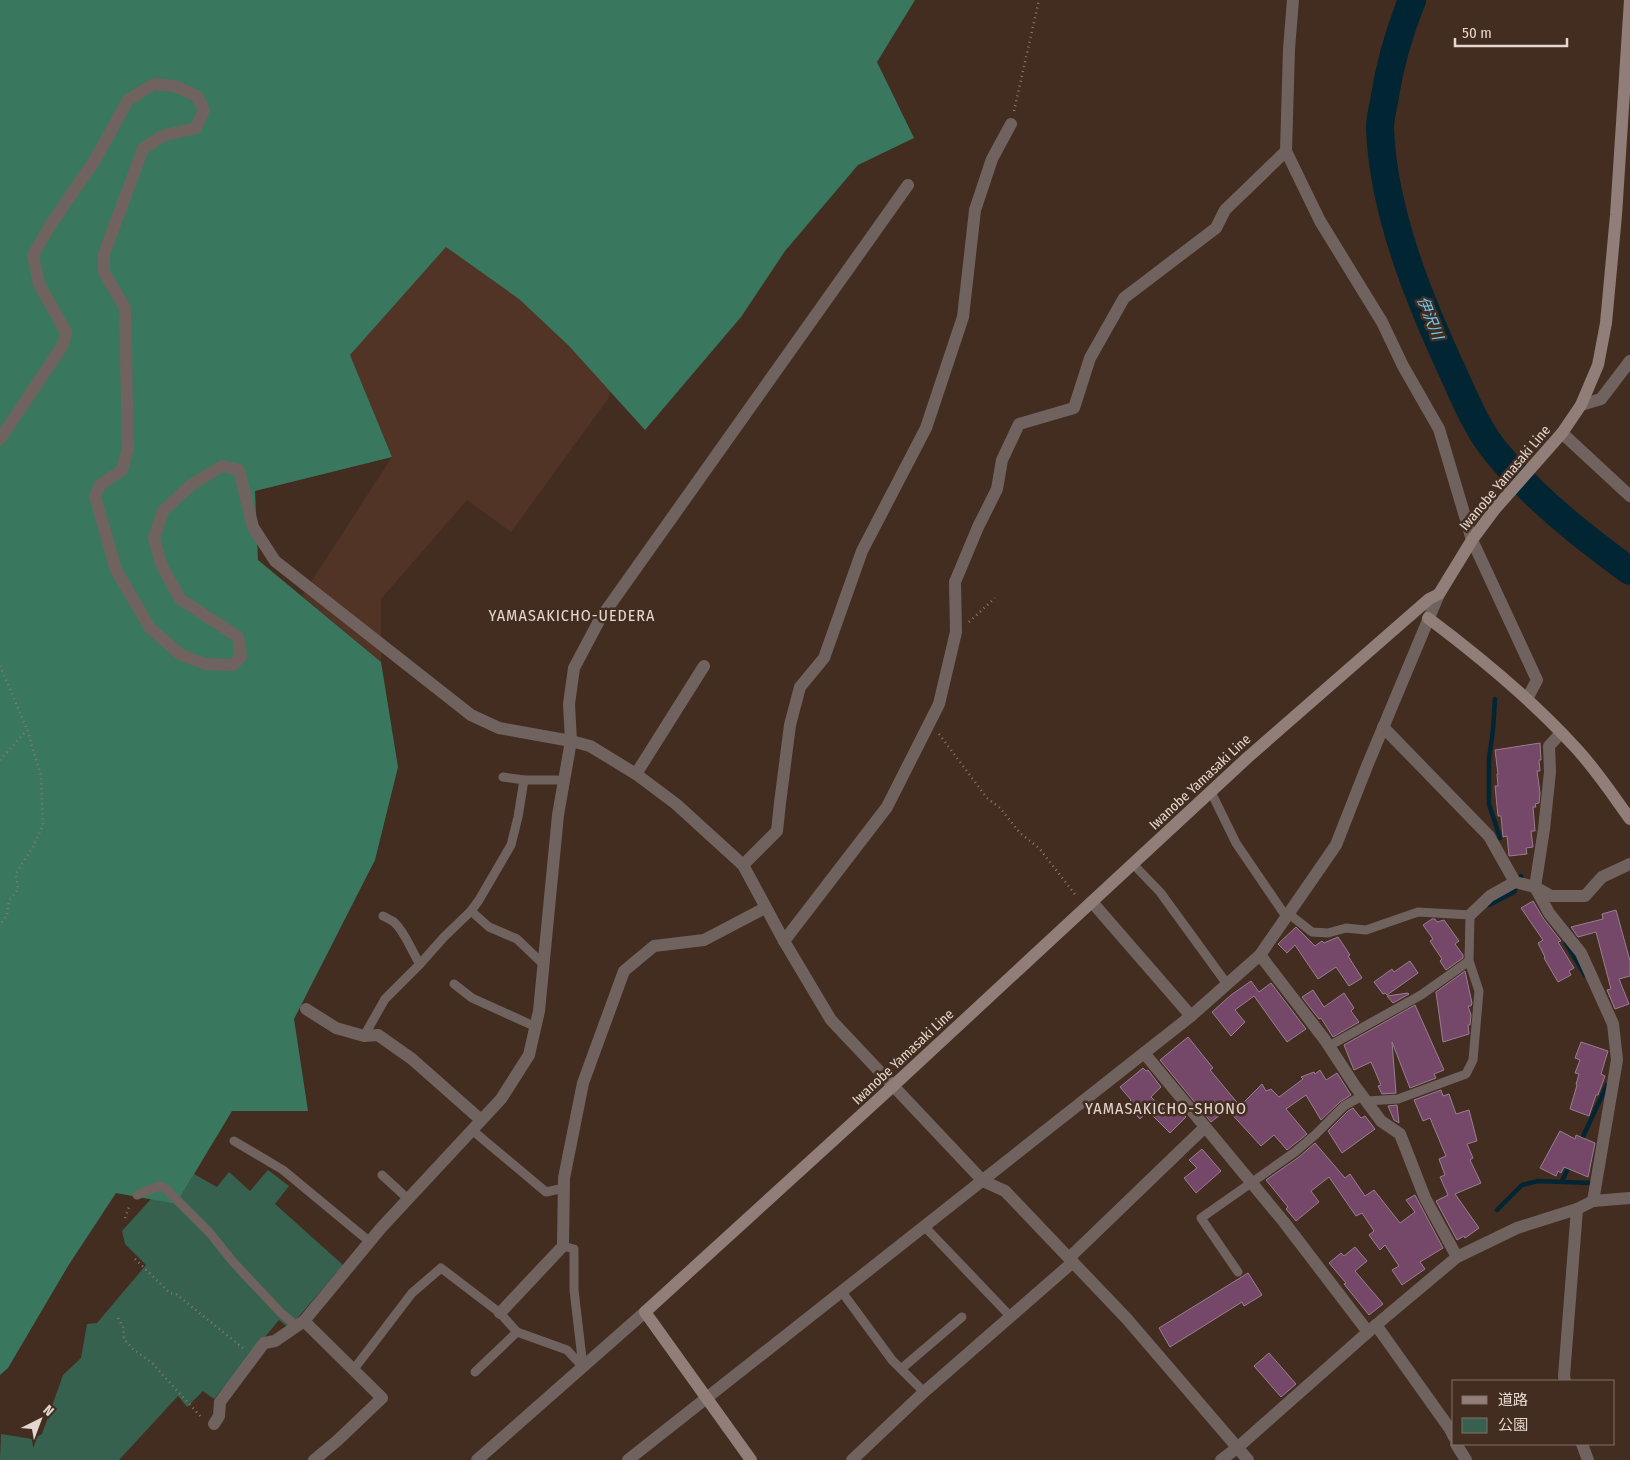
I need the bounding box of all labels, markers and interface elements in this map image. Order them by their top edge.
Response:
scale bar [1455,15,1568,47]
text: 50 m [1462,24,1492,42]
water label: 伊沢川 [1413,294,1448,344]
street label: Iwanobe Yamasaki Line [1456,422,1554,534]
district label: YAMASAKICHO-UEDERA [489,606,655,625]
street label: Iwanobe Yamasaki Line [1146,731,1254,833]
street label: Iwanobe Yamasaki Line [849,1006,957,1108]
district label: YAMASAKICHO-SHONO [1085,1099,1247,1118]
legend [1452,1380,1615,1445]
text: 道路 [1498,1391,1528,1409]
north arrow [15,1395,65,1445]
text: N [40,1402,57,1420]
text: 公園 [1498,1416,1528,1434]

